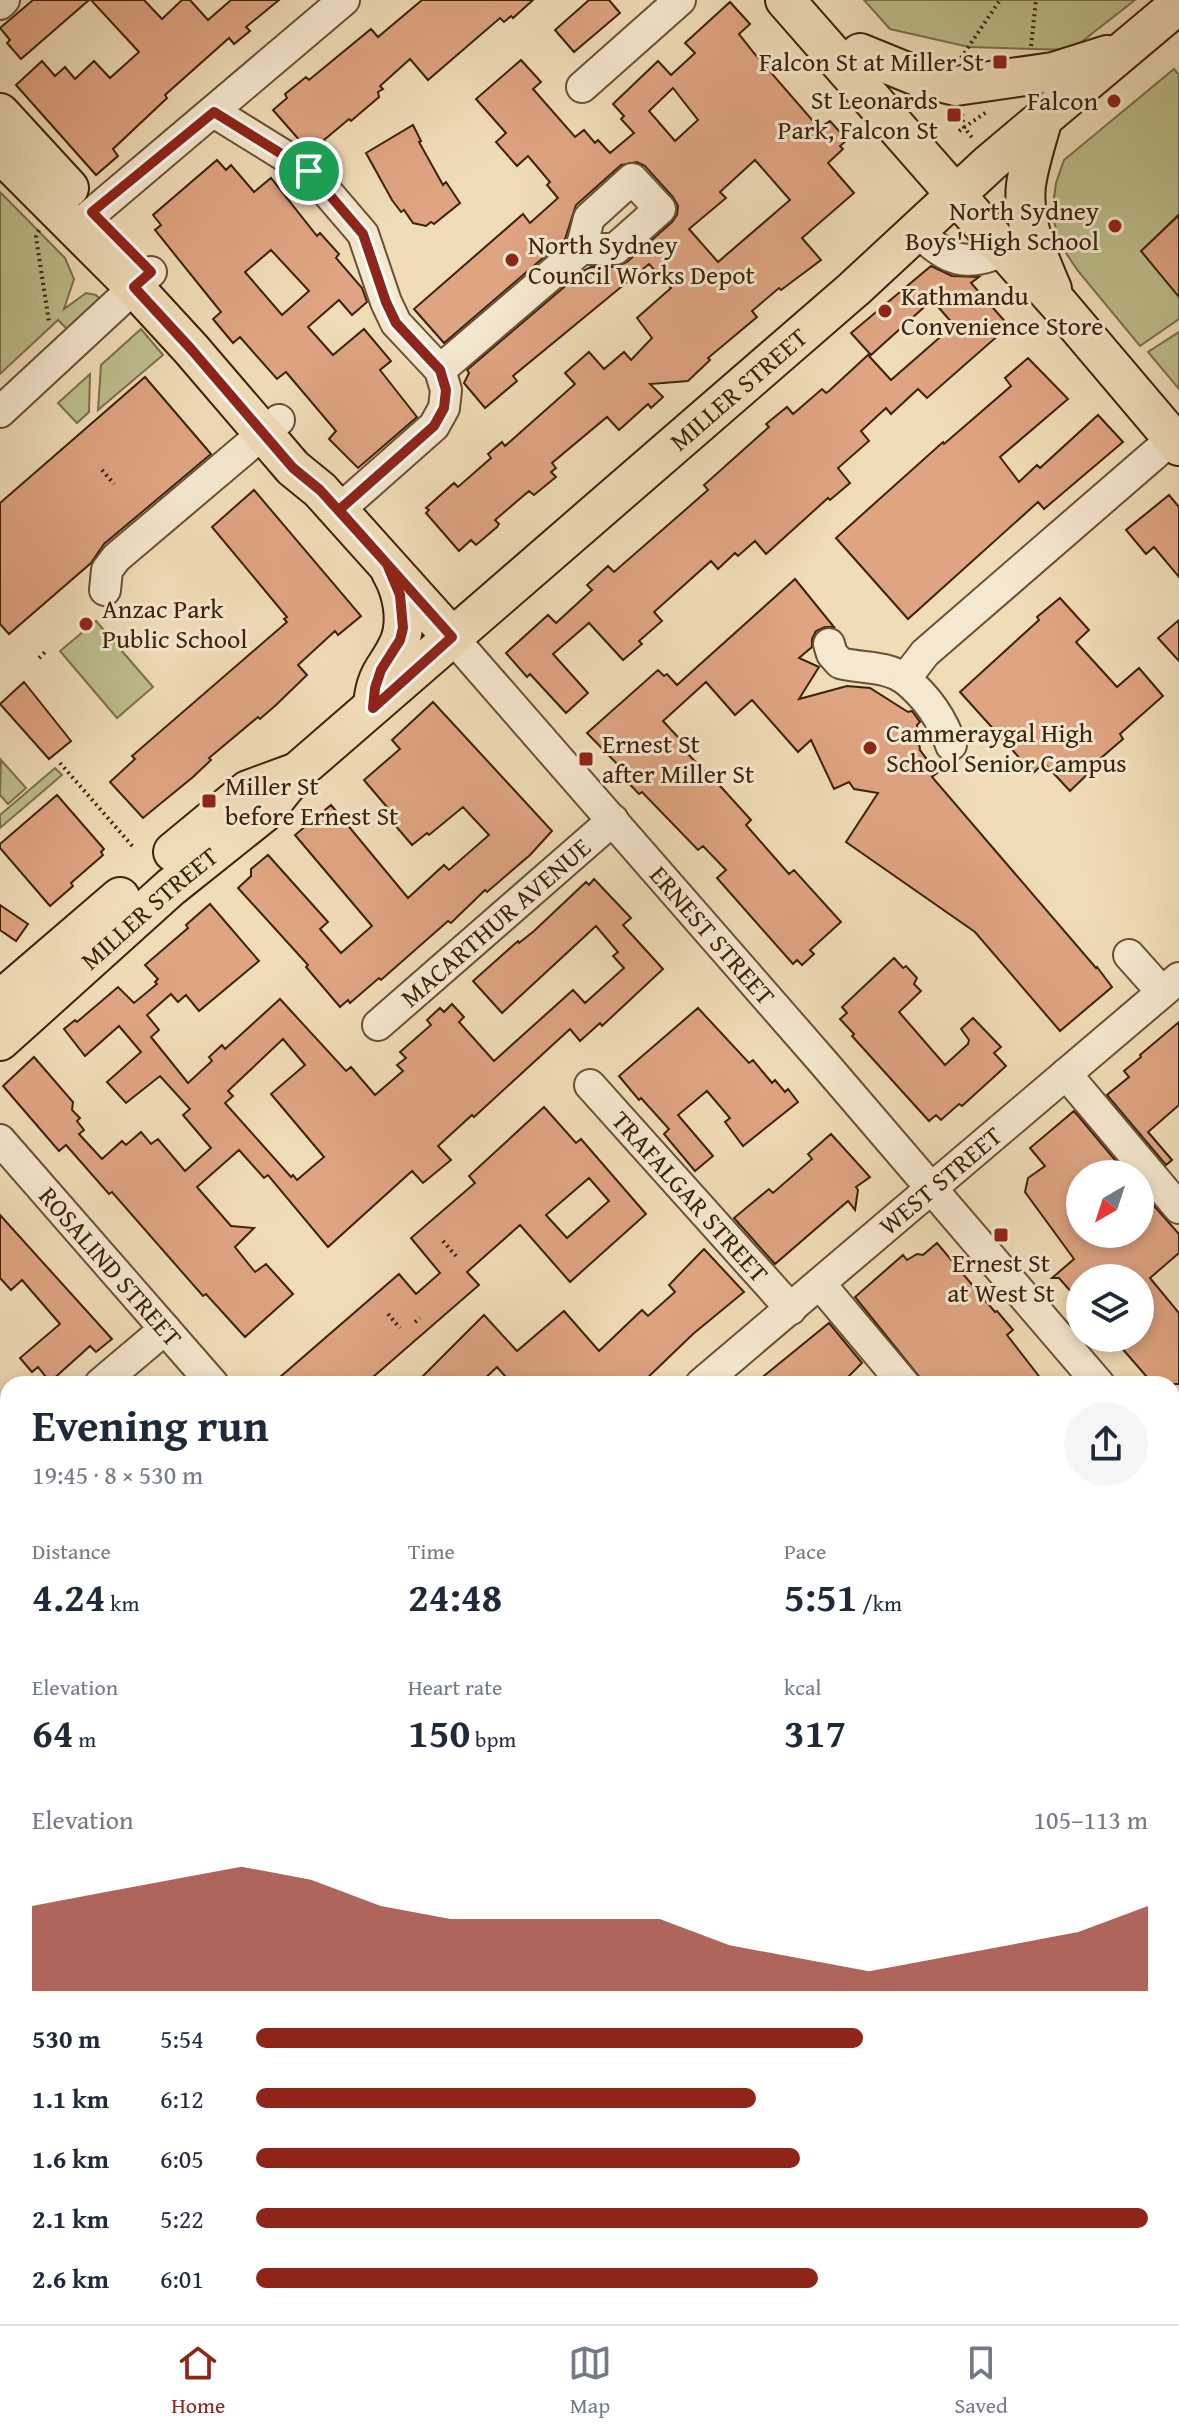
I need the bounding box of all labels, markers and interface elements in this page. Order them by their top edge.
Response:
place label: Falcon St at Miller St [759,42,984,81]
marker: Falcon St at Miller St [991,53,1009,71]
place label: St Leonards Park, Falcon St [778,80,938,149]
place label: Falcon [1027,81,1098,120]
marker: Falcon [1105,92,1123,110]
marker: St Leonards Park, Falcon St [945,106,963,124]
pin [275,137,343,205]
icon: arrive [287,149,331,193]
place label: North Sydney Boys' High School [905,191,1099,260]
marker: North Sydney Boys' High School [1106,217,1124,235]
place label: North Sydney Council Works Depot [528,225,755,294]
marker: North Sydney Council Works Depot [503,251,521,269]
place label: Kathmandu Convenience Store [901,276,1103,345]
marker: Kathmandu Convenience Store [876,302,894,320]
street label: MILLER STREET [661,318,816,460]
place label: Anzac Park Public School [102,589,248,658]
marker: Anzac Park Public School [77,615,95,633]
place label: Cammeraygal High School Senior Campus [886,713,1127,782]
place label: Ernest St after Miller St [602,724,754,793]
marker: Cammeraygal High School Senior Campus [861,739,879,757]
marker: Ernest St after Miller St [577,750,595,768]
place label: Miller St before Ernest St [225,766,398,835]
marker: Miller St before Ernest St [200,792,218,810]
street label: MACARTHUR AVENUE [392,828,599,1016]
street label: MILLER STREET [71,836,227,979]
street label: ERNEST STREET [641,856,785,1014]
street label: TRAFALGAR STREET [603,1102,779,1291]
street label: WEST STREET [870,1116,1011,1244]
north arrow [1066,1160,1154,1248]
map controls [1066,1160,1154,1352]
street label: ROSALIND STREET [30,1177,192,1355]
marker: Ernest St at West St [992,1226,1010,1244]
place label: Ernest St at West St [947,1243,1055,1312]
button: layers [1066,1264,1154,1352]
text: Evening run [32,1393,269,1457]
button: share [1064,1402,1148,1486]
text: 19:45 · 8 × 530 m [32,1455,203,1494]
text: Distance [32,1535,111,1567]
text: Time [408,1535,455,1567]
text: Pace [784,1535,826,1567]
text: 4.24 [32,1567,105,1626]
text: 24:48 [408,1567,502,1626]
text: 5:51 [784,1567,857,1626]
text: km [105,1587,139,1619]
text: /km [857,1587,902,1619]
text: Elevation [32,1671,118,1703]
text: Heart rate [408,1671,502,1703]
text: kcal [784,1671,822,1703]
text: 64 [32,1703,73,1762]
text: 150 [408,1703,470,1762]
text: 317 [784,1703,846,1762]
text: m [73,1723,96,1755]
text: bpm [470,1723,516,1755]
text: Elevation [32,1800,134,1839]
text: 105–113 m [1034,1800,1148,1839]
text: 530 m [32,2019,100,2058]
text: 5:54 [160,2019,204,2058]
text: 1.1 km [32,2079,109,2118]
text: 6:12 [160,2079,204,2118]
text: 1.6 km [32,2139,109,2178]
text: 6:05 [160,2139,204,2178]
text: 2.1 km [32,2199,109,2238]
text: 5:22 [160,2199,204,2238]
text: 2.6 km [32,2259,109,2298]
text: 6:01 [160,2259,204,2298]
tab: Home [171,2341,225,2421]
tab: Map [568,2341,612,2421]
tab: Saved [954,2341,1008,2421]

